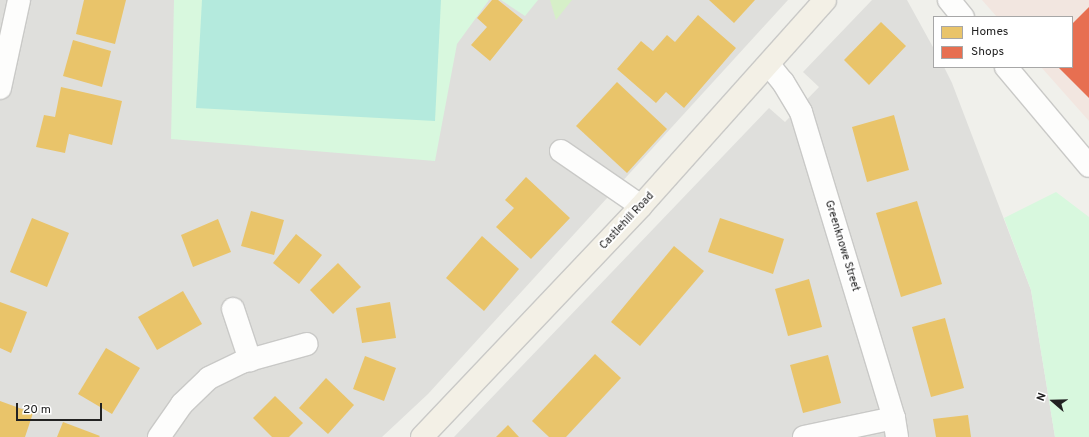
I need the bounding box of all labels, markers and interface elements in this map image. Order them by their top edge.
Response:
legend [933,16,1073,68]
text: Homes [971,24,1008,40]
text: Shops [971,44,1004,60]
street label: Castlehill Road [597,190,657,252]
street label: Greenknowe Street [822,199,862,293]
north arrow [1033,381,1073,421]
text: N [1034,391,1050,403]
scale bar [18,395,104,421]
text: 20 m [23,402,51,418]

